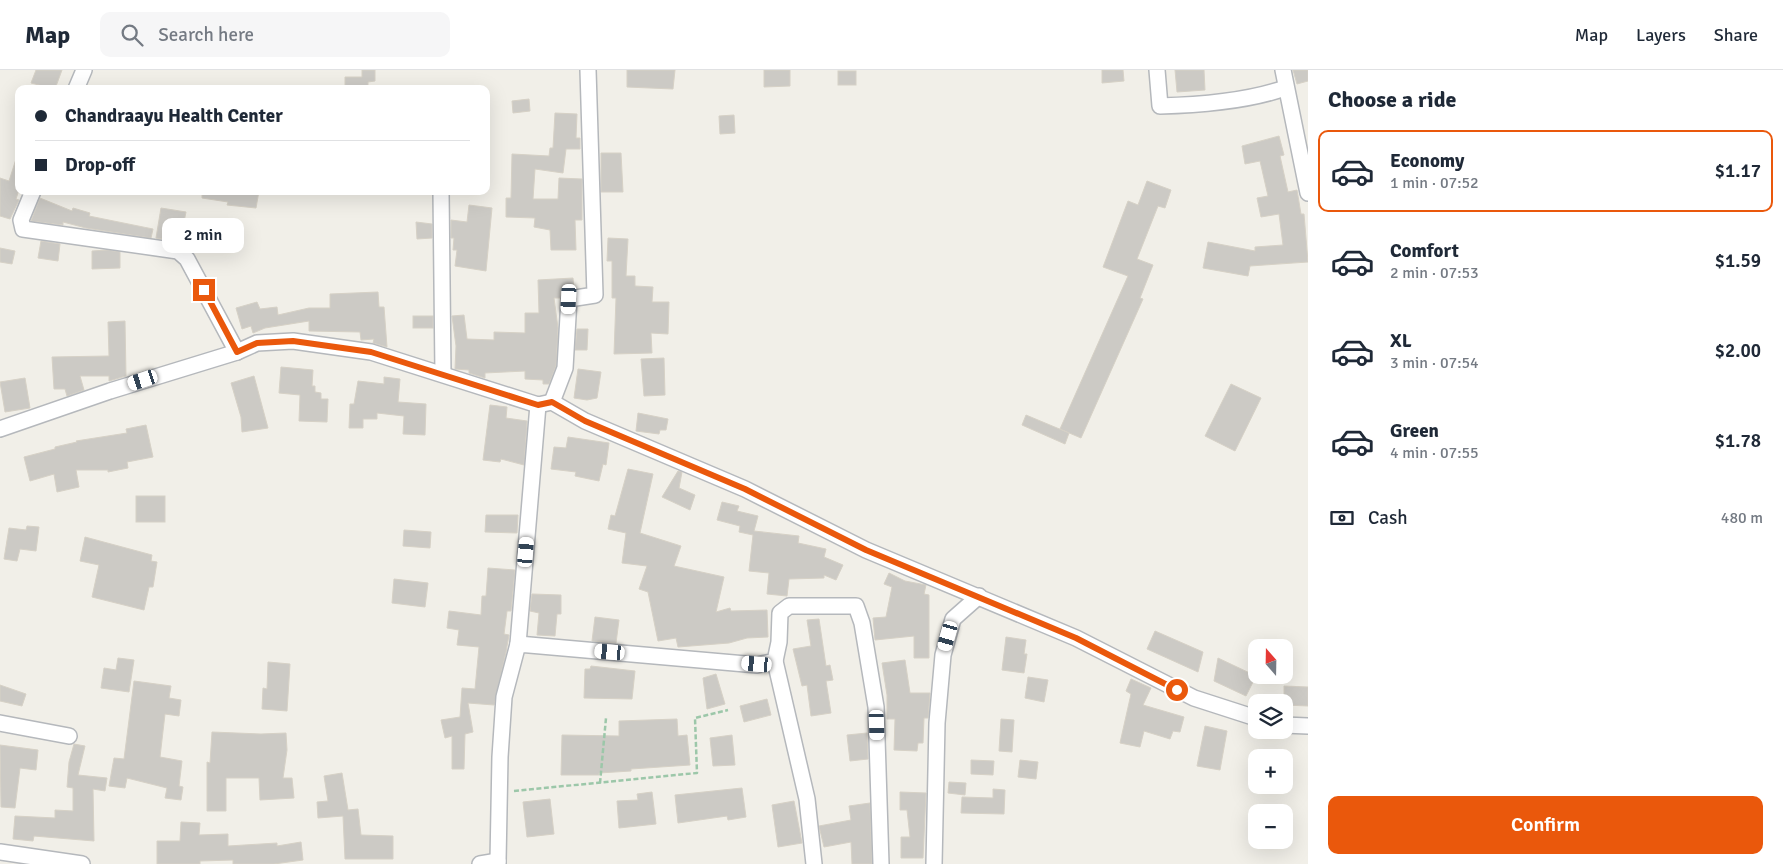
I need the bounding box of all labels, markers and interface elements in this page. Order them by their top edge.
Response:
search box [100,12,450,57]
text: Map [25,20,70,50]
icon: search [118,21,146,49]
text: Search here [158,23,254,47]
text: Map [1575,24,1608,46]
text: Layers [1636,24,1686,46]
text: Share [1714,24,1758,46]
text: Choose a ride [1328,86,1456,113]
text: Chandraayu Health Center [65,104,283,128]
icon: car [1330,149,1375,194]
text: Economy [1390,149,1464,173]
text: Drop-off [65,153,135,177]
text: $1.17 [1715,159,1761,183]
text: 1 min · 07:52 [1390,173,1479,193]
callout: 2 min [163,218,245,252]
text: 2 min [184,225,222,245]
icon: car [1330,239,1375,284]
text: Comfort [1390,239,1459,263]
text: $1.59 [1715,249,1761,273]
text: 2 min · 07:53 [1390,263,1479,283]
route end [193,279,215,301]
car [560,284,577,314]
icon: car [1330,329,1375,374]
text: XL [1390,329,1412,353]
text: $2.00 [1715,339,1761,363]
text: 3 min · 07:54 [1390,353,1479,373]
car [126,368,159,392]
icon: car [1330,419,1375,464]
text: Green [1390,419,1439,443]
text: $1.78 [1715,429,1761,453]
text: 4 min · 07:55 [1390,443,1479,463]
icon: cash [1328,504,1356,532]
text: Cash [1368,506,1408,530]
text: 480 m [1721,508,1763,528]
car [517,536,534,568]
car [936,620,959,652]
north arrow [1248,639,1292,684]
map controls [1248,639,1293,849]
car [594,643,625,661]
car [741,655,772,673]
route start [1166,679,1188,701]
button: layers [1248,694,1293,739]
car [868,710,885,740]
button: + [1248,749,1293,794]
button: Confirm [1328,796,1763,854]
button: − [1248,804,1293,849]

